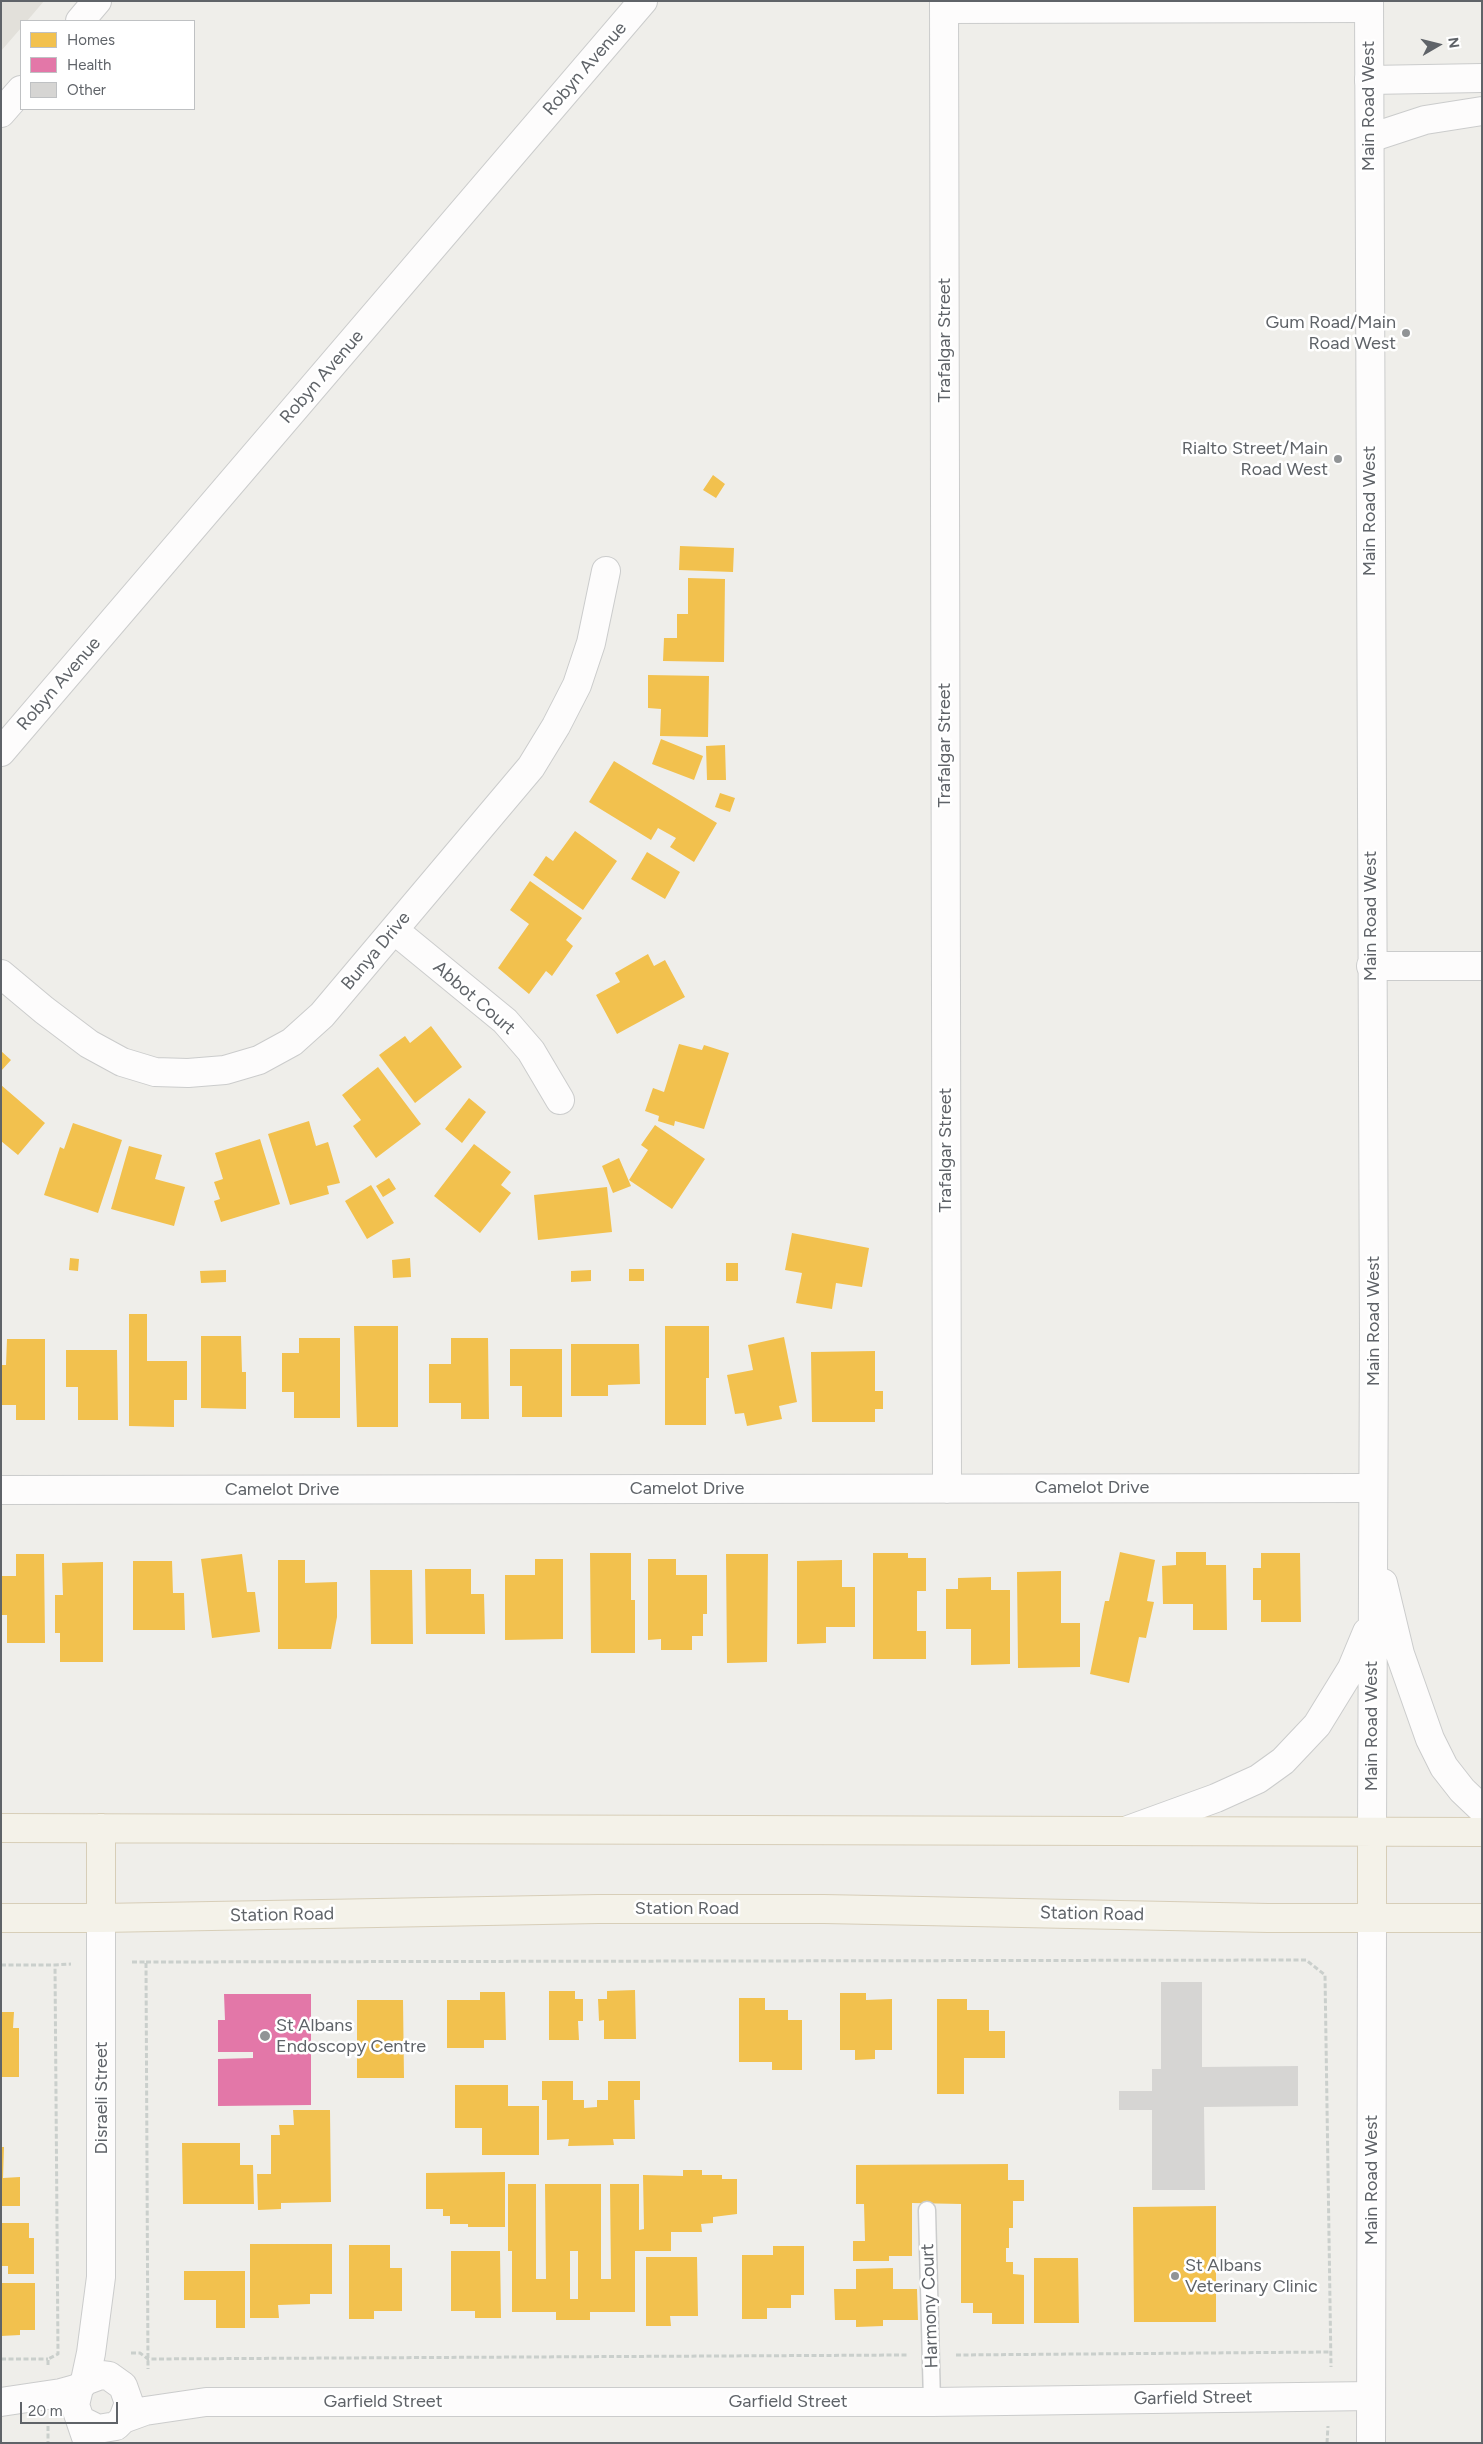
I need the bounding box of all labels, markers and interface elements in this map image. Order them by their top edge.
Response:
street label: Robyn Avenue [539,18,631,120]
legend [20,20,195,110]
north arrow [1413,20,1463,70]
text: Homes [67,31,115,49]
text: N [1444,36,1463,49]
street label: Main Road West [1358,41,1380,171]
text: Health [67,56,111,74]
text: Other [67,81,106,99]
street label: Trafalgar Street [934,278,956,402]
place label: Gum Road/Main Road West [1265,312,1396,354]
street label: Robyn Avenue [276,326,368,428]
marker: Gum Road/Main Road West [1400,327,1412,339]
place label: Rialto Street/Main Road West [1182,438,1328,480]
street label: Main Road West [1359,446,1381,576]
marker: Rialto Street/Main Road West [1332,453,1344,465]
street label: Robyn Avenue [13,633,105,735]
street label: Trafalgar Street [934,683,956,807]
street label: Main Road West [1360,851,1382,981]
street label: Bunya Drive [337,907,415,995]
street label: Abbot Court [429,957,519,1039]
street label: Trafalgar Street [935,1088,957,1212]
street label: Main Road West [1363,1256,1385,1386]
street label: Camelot Drive [1035,1477,1149,1499]
street label: Camelot Drive [630,1478,744,1500]
street label: Camelot Drive [225,1479,339,1501]
street label: Main Road West [1361,1661,1383,1791]
street label: Station Road [635,1898,739,1920]
street label: Station Road [1040,1902,1144,1926]
street label: Station Road [230,1903,334,1927]
place label: St Albans Endoscopy Centre [276,2015,426,2058]
marker: St Albans Endoscopy Centre [258,2029,272,2043]
street label: Disraeli Street [91,2041,113,2155]
street label: Main Road West [1361,2115,1383,2245]
street label: Harmony Court [917,2243,943,2369]
place label: St Albans Veterinary Clinic [1185,2255,1318,2298]
marker: St Albans Veterinary Clinic [1169,2270,1181,2282]
street label: Garfield Street [1133,2386,1253,2410]
street label: Garfield Street [324,2391,442,2413]
street label: Garfield Street [729,2391,847,2413]
scale bar [22,2392,120,2424]
text: 20 m [28,2402,62,2420]

